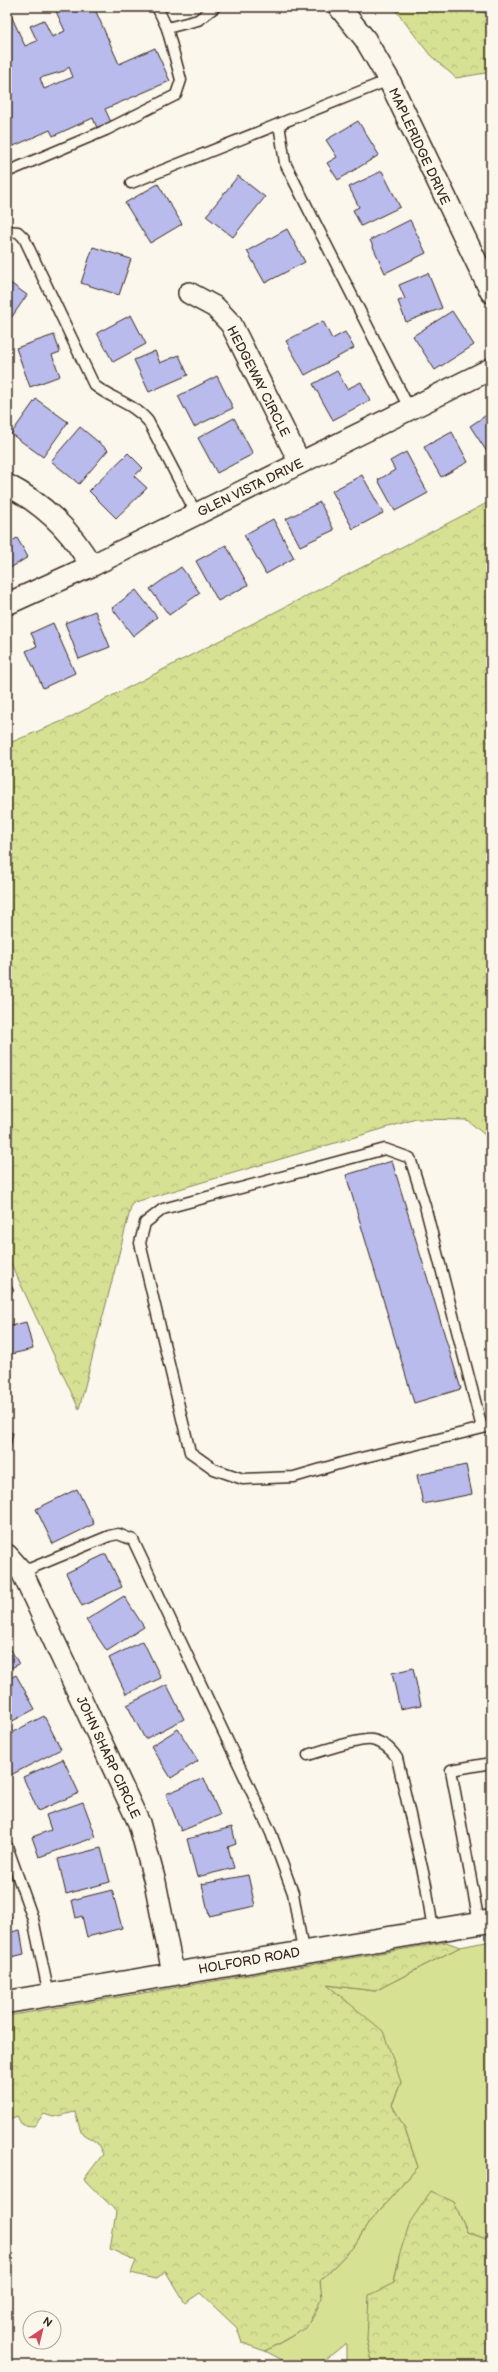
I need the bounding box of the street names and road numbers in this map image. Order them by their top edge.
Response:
street label: MAPLERIDGE DRIVE [385,85,453,208]
street label: HEDGEWAY CIRCLE [223,323,293,440]
street label: GLEN VISTA DRIVE [195,455,306,520]
street label: JOHN SHARP CIRCLE [73,1694,144,1822]
street label: HOLFORD ROAD [197,1944,301,1978]

